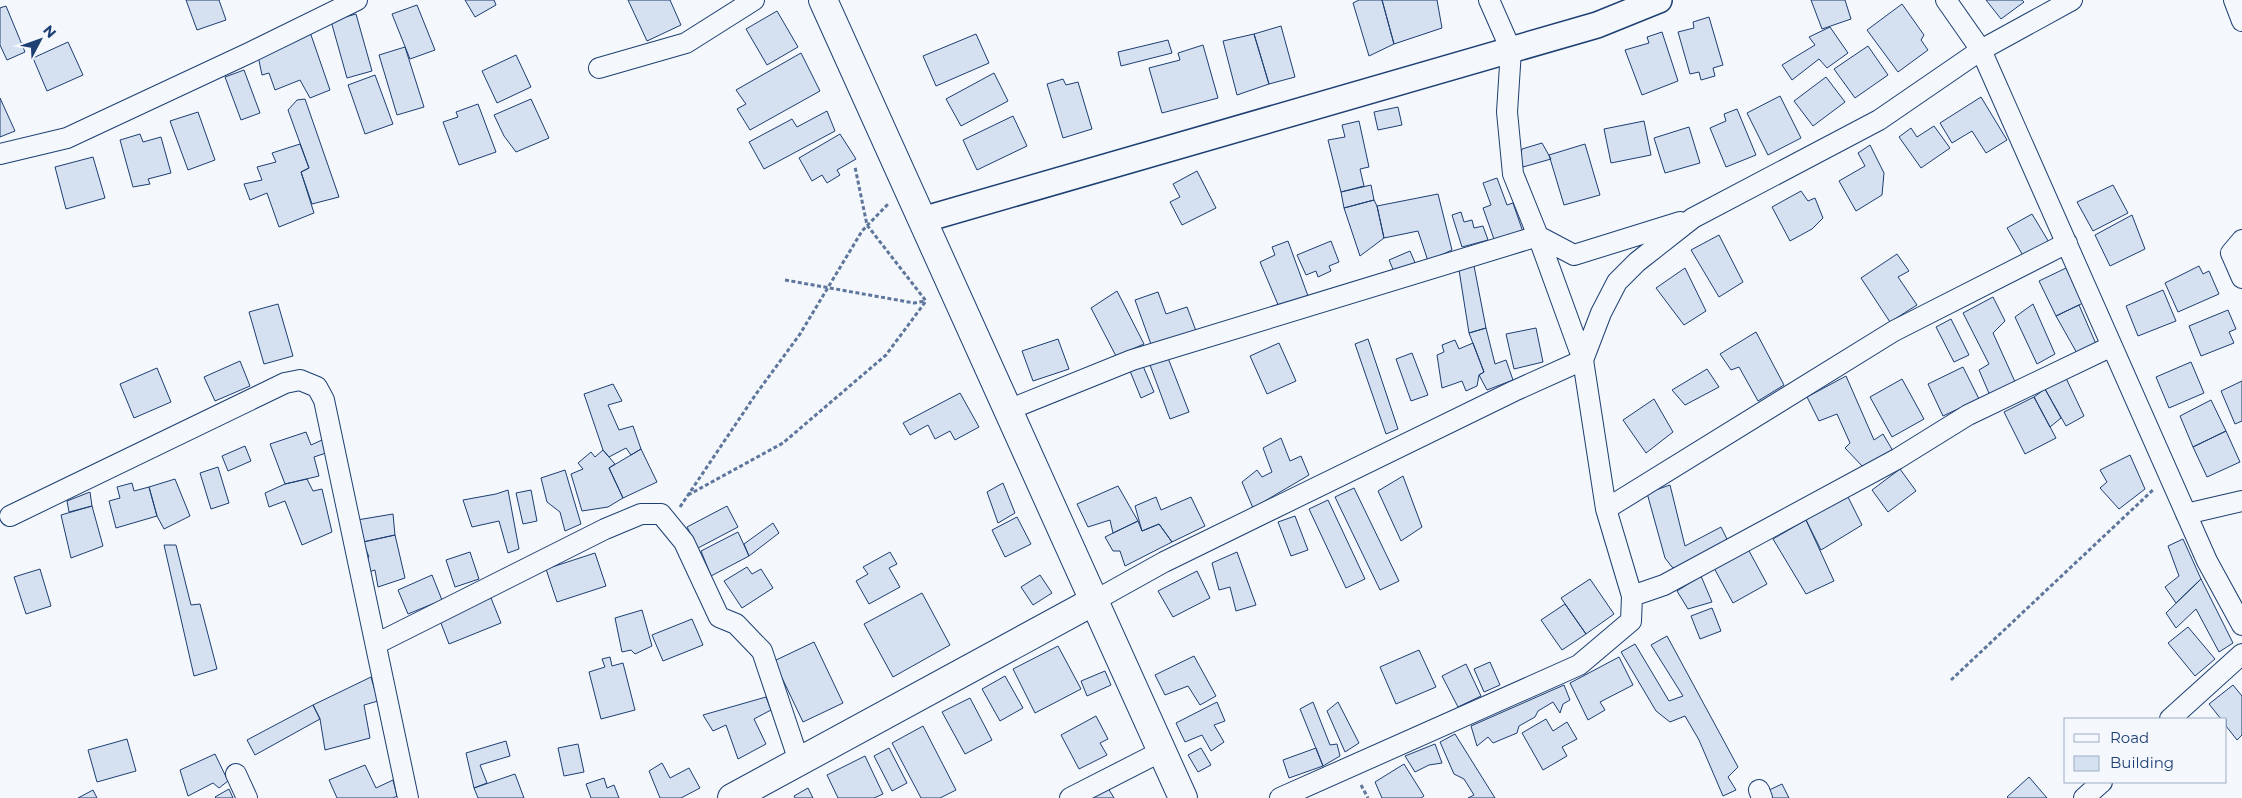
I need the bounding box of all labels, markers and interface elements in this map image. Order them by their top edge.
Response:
north arrow [15,15,65,65]
text: N [39,21,60,42]
legend [2064,718,2227,783]
text: Road [2110,728,2149,747]
text: Building [2110,753,2174,772]

